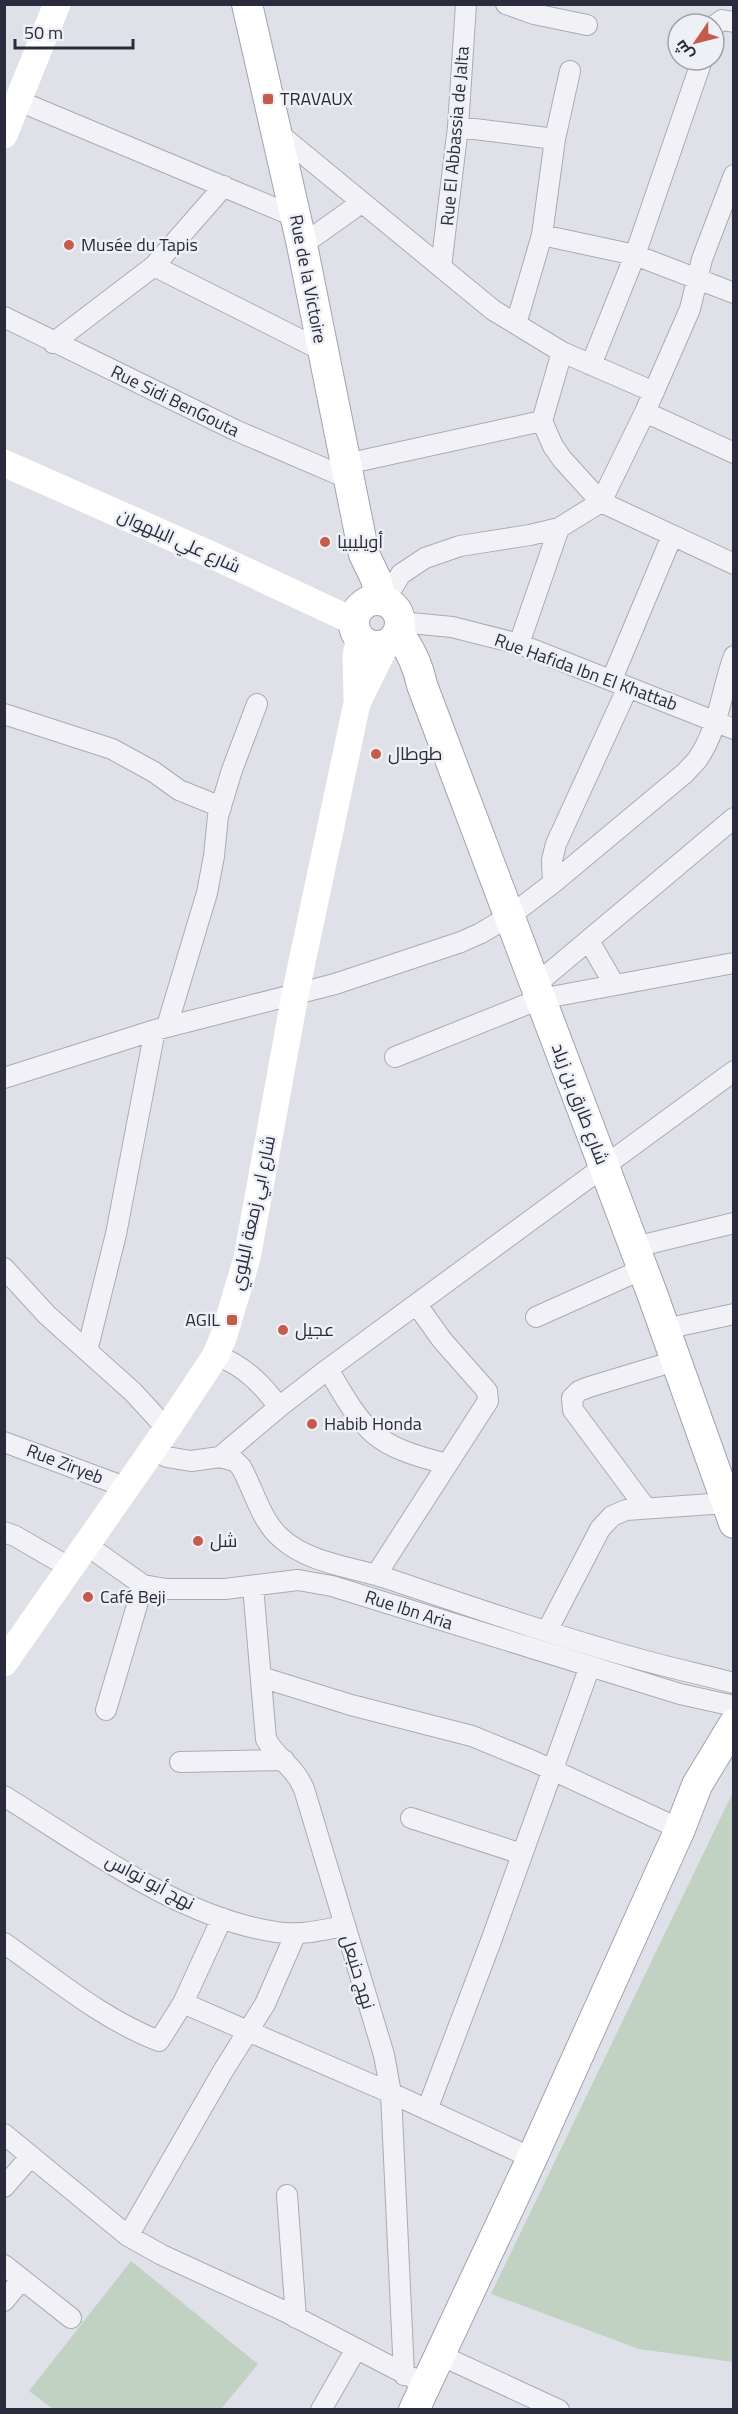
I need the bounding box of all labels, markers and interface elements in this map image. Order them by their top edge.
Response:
scale bar [15,12,134,50]
north arrow [666,12,726,72]
text: 50 m [24,19,63,46]
text: ش [668,35,699,66]
street label: Rue El Abbassia de Jalta [433,45,476,227]
place label: TRAVAUX [280,85,353,112]
marker: TRAVAUX [261,92,275,106]
street label: Rue de la Victoire [283,212,334,346]
place label: Musée du Tapis [81,231,198,258]
marker: Musée du Tapis [62,238,76,252]
street label: Rue Sidi BenGouta [106,358,244,443]
street label: شارع علي البلهوان [113,501,245,581]
place label: أويليبيا [337,528,383,555]
marker: أويليبيا [318,535,332,549]
street label: Rue Hafida Ibn El Khattab [491,626,681,717]
place label: طوطال [388,740,442,767]
marker: طوطال [369,747,383,761]
street label: شارع طارق بن زياد [545,1039,616,1168]
street label: شارع ابي زمعة البلوي [223,1133,283,1293]
place label: AGIL [185,1306,220,1333]
marker: AGIL [225,1313,239,1327]
place label: عجيل [295,1316,334,1343]
marker: عجيل [276,1323,290,1337]
place label: Habib Honda [324,1410,422,1437]
marker: Habib Honda [305,1417,319,1431]
street label: Rue Ziryeb [23,1436,108,1491]
place label: شل [210,1527,237,1554]
marker: شل [191,1534,205,1548]
place label: Café Beji [100,1583,166,1610]
street label: Rue Ibn Aria [362,1583,457,1636]
marker: Café Beji [81,1590,95,1604]
street label: نهج أبو نواس [101,1847,200,1916]
street label: نهج حنبعل [334,1931,383,2012]

